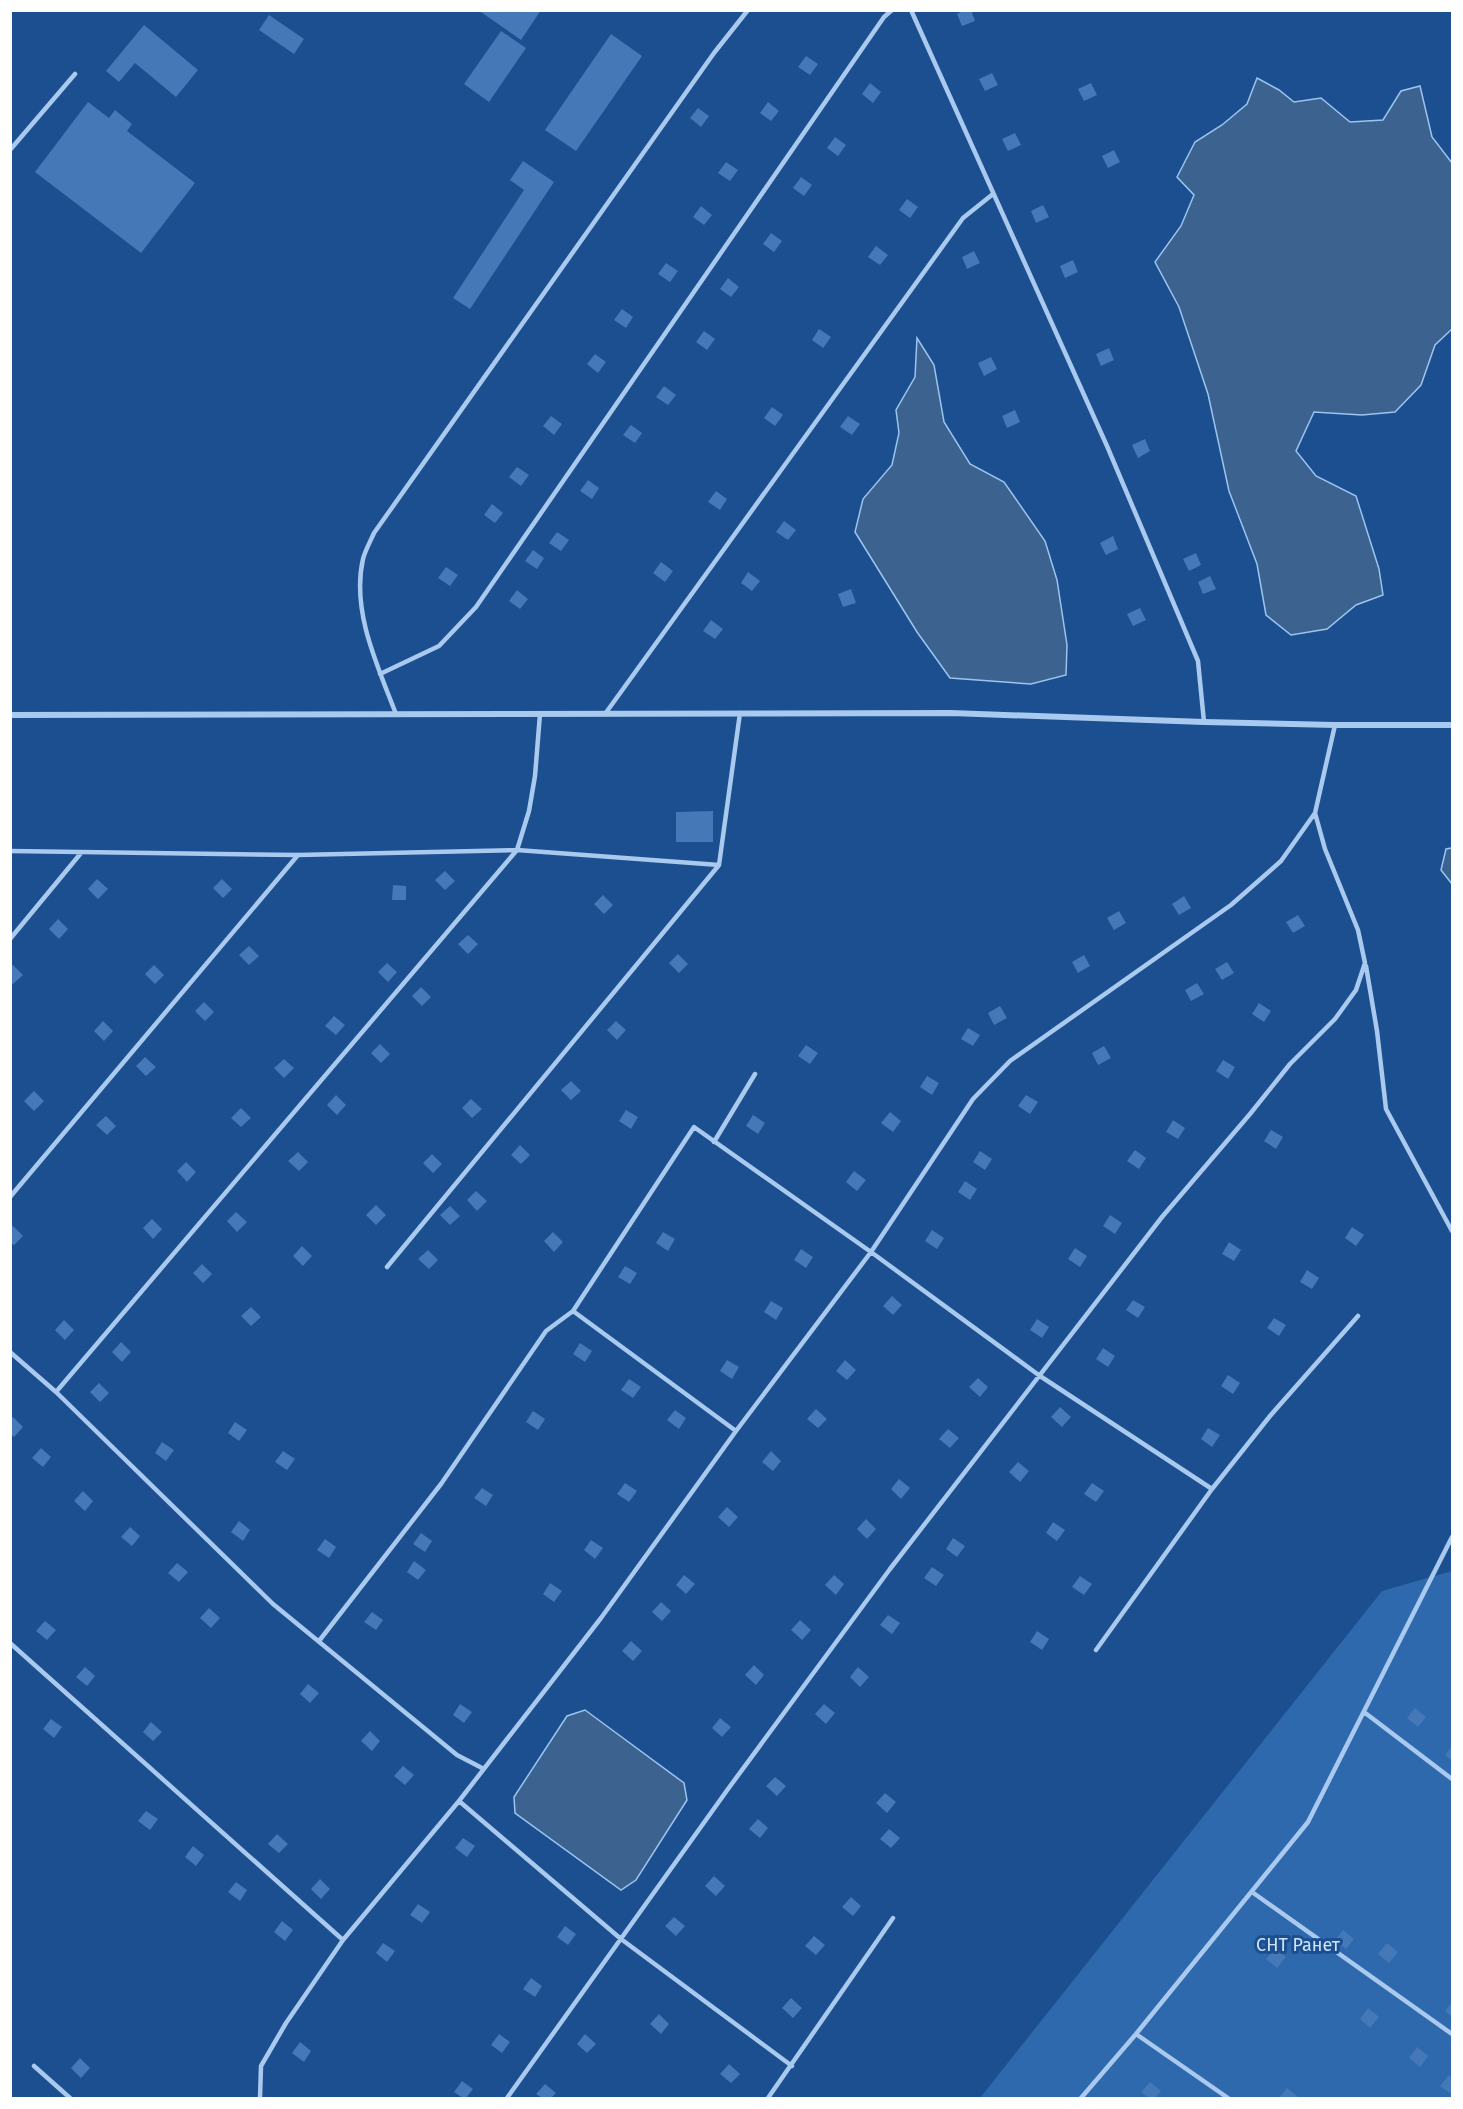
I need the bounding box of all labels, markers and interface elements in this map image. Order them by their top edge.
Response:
park label: СНТ Ранет [1256,1934,1341,1956]

